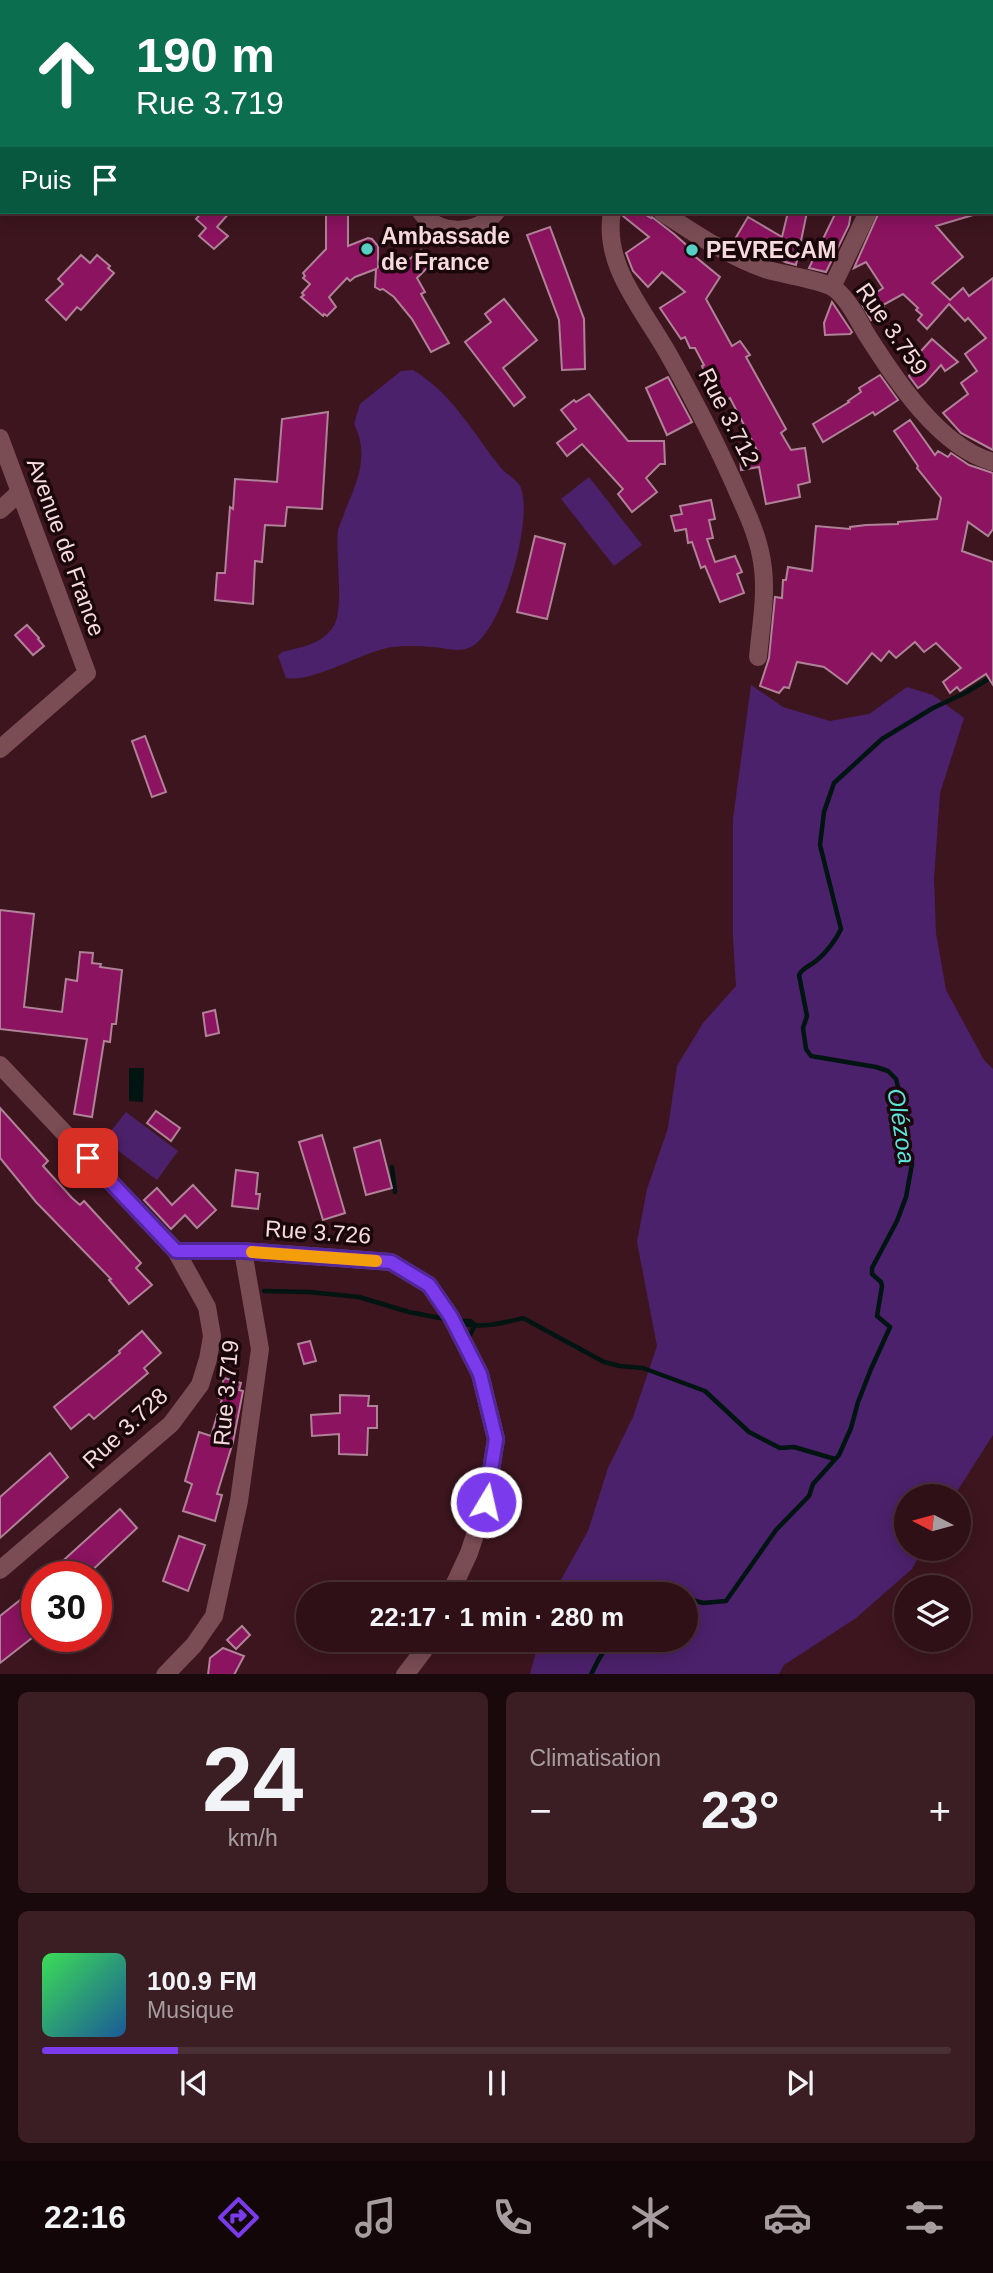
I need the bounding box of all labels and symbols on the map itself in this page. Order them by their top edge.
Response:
place label: Ambassade de France [381,223,510,275]
place label: PEVRECAM [706,237,836,263]
marker: Ambassade de France [359,241,375,257]
marker: PEVRECAM [684,242,700,258]
street label: Rue 3.759 [851,278,933,380]
street label: Rue 3.712 [693,364,765,470]
street label: Avenue de France [22,454,110,640]
water label: Olézoa [882,1086,921,1166]
pin [58,1128,118,1188]
street label: Rue 3.726 [264,1215,372,1249]
street label: Rue 3.719 [208,1339,244,1447]
street label: Rue 3.728 [77,1382,173,1474]
position arrow [449,1465,523,1539]
north arrow [894,1484,971,1561]
speed limit sign: 30 [21,1561,112,1652]

